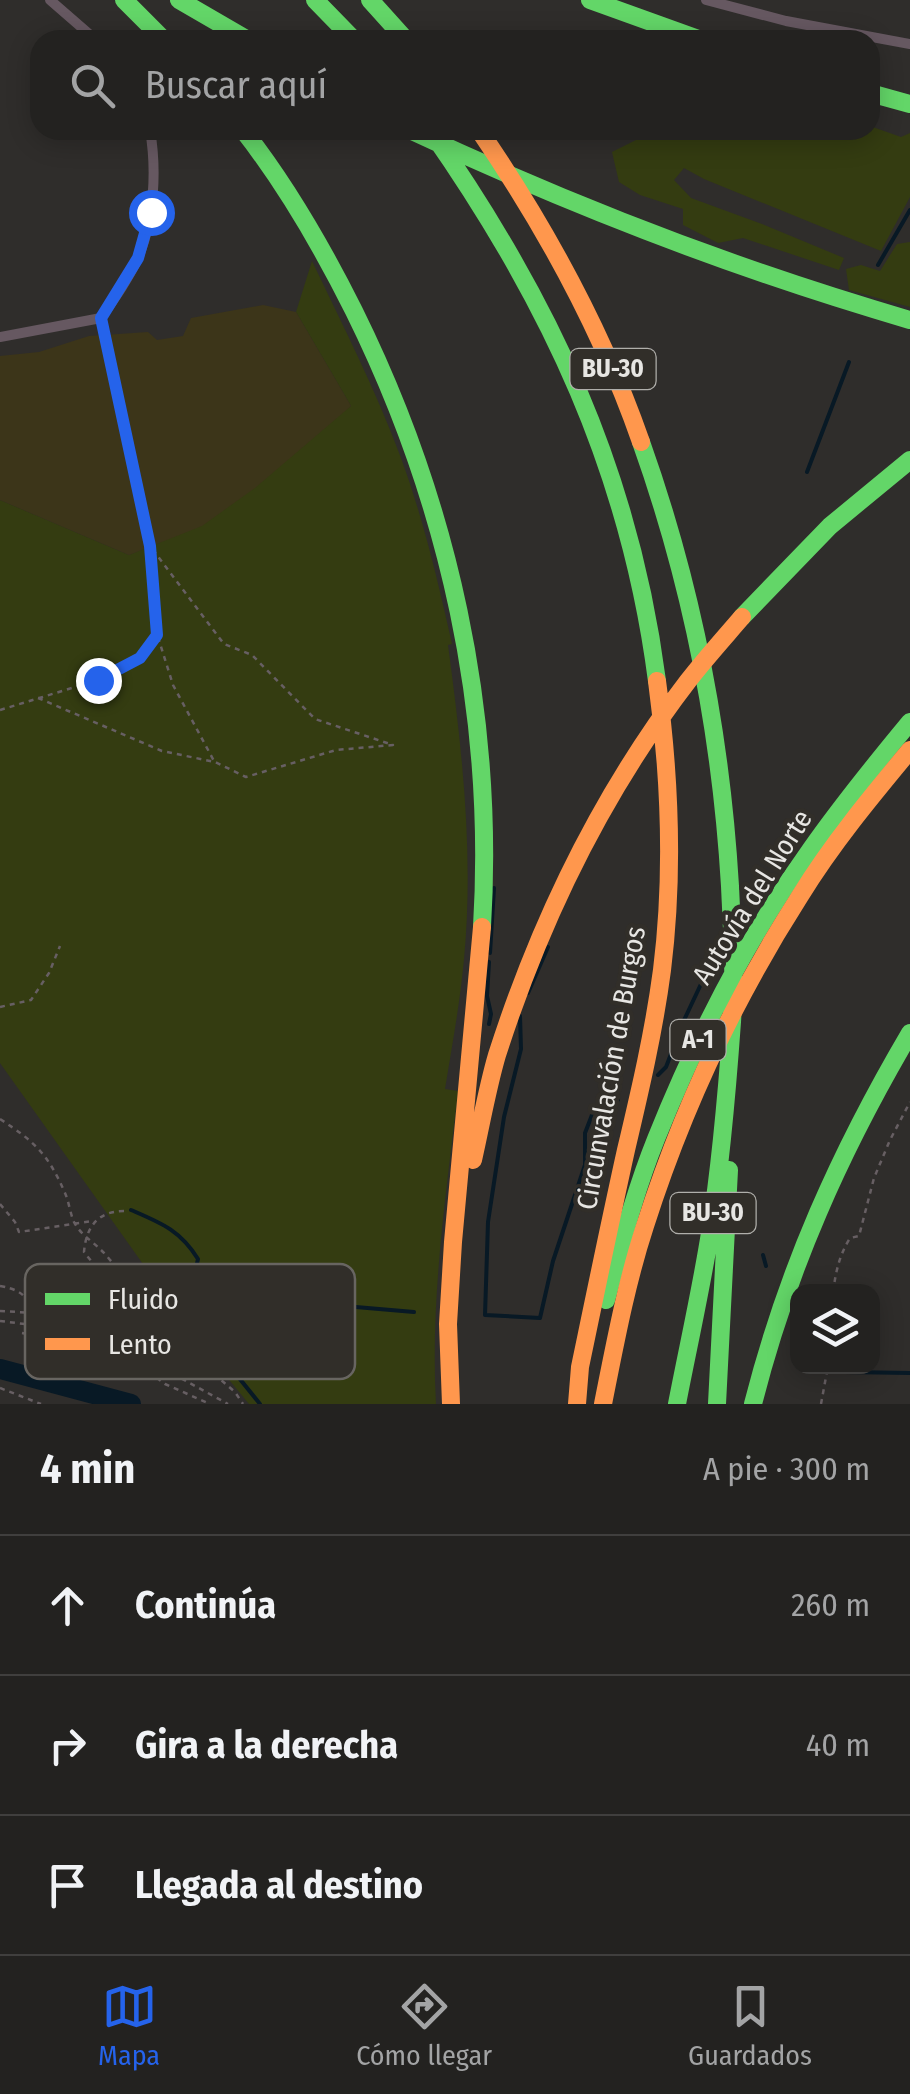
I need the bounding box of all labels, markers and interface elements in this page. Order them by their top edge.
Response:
search box [30,30,880,140]
icon: search [65,58,120,113]
text: Buscar aquí [145,62,327,108]
route start [129,190,175,236]
road number: BU-30 [570,349,656,389]
route end [76,658,122,704]
street label: Autovía del Norte [685,804,819,990]
street label: Circunvalación de Burgos [570,924,652,1212]
road number: A-1 [670,1020,726,1060]
road number: BU-30 [670,1193,756,1233]
legend [25,1264,355,1379]
text: Fluido [108,1283,179,1316]
map controls [790,1284,880,1374]
button: layers [790,1284,880,1374]
text: Lento [108,1328,172,1361]
text: 4 min [40,1444,135,1494]
text: A pie · 300 m [703,1450,870,1488]
icon: ahead [40,1578,95,1633]
text: Continúa [135,1582,276,1628]
text: 260 m [791,1586,870,1624]
icon: right [40,1718,95,1773]
text: Gira a la derecha [135,1722,398,1768]
text: 40 m [806,1726,870,1764]
icon: arrive [40,1858,95,1913]
text: Llegada al destino [135,1862,423,1908]
tab: Mapa [98,1979,160,2072]
tab: Cómo llegar [356,1979,492,2072]
tab: Guardados [688,1979,812,2072]

